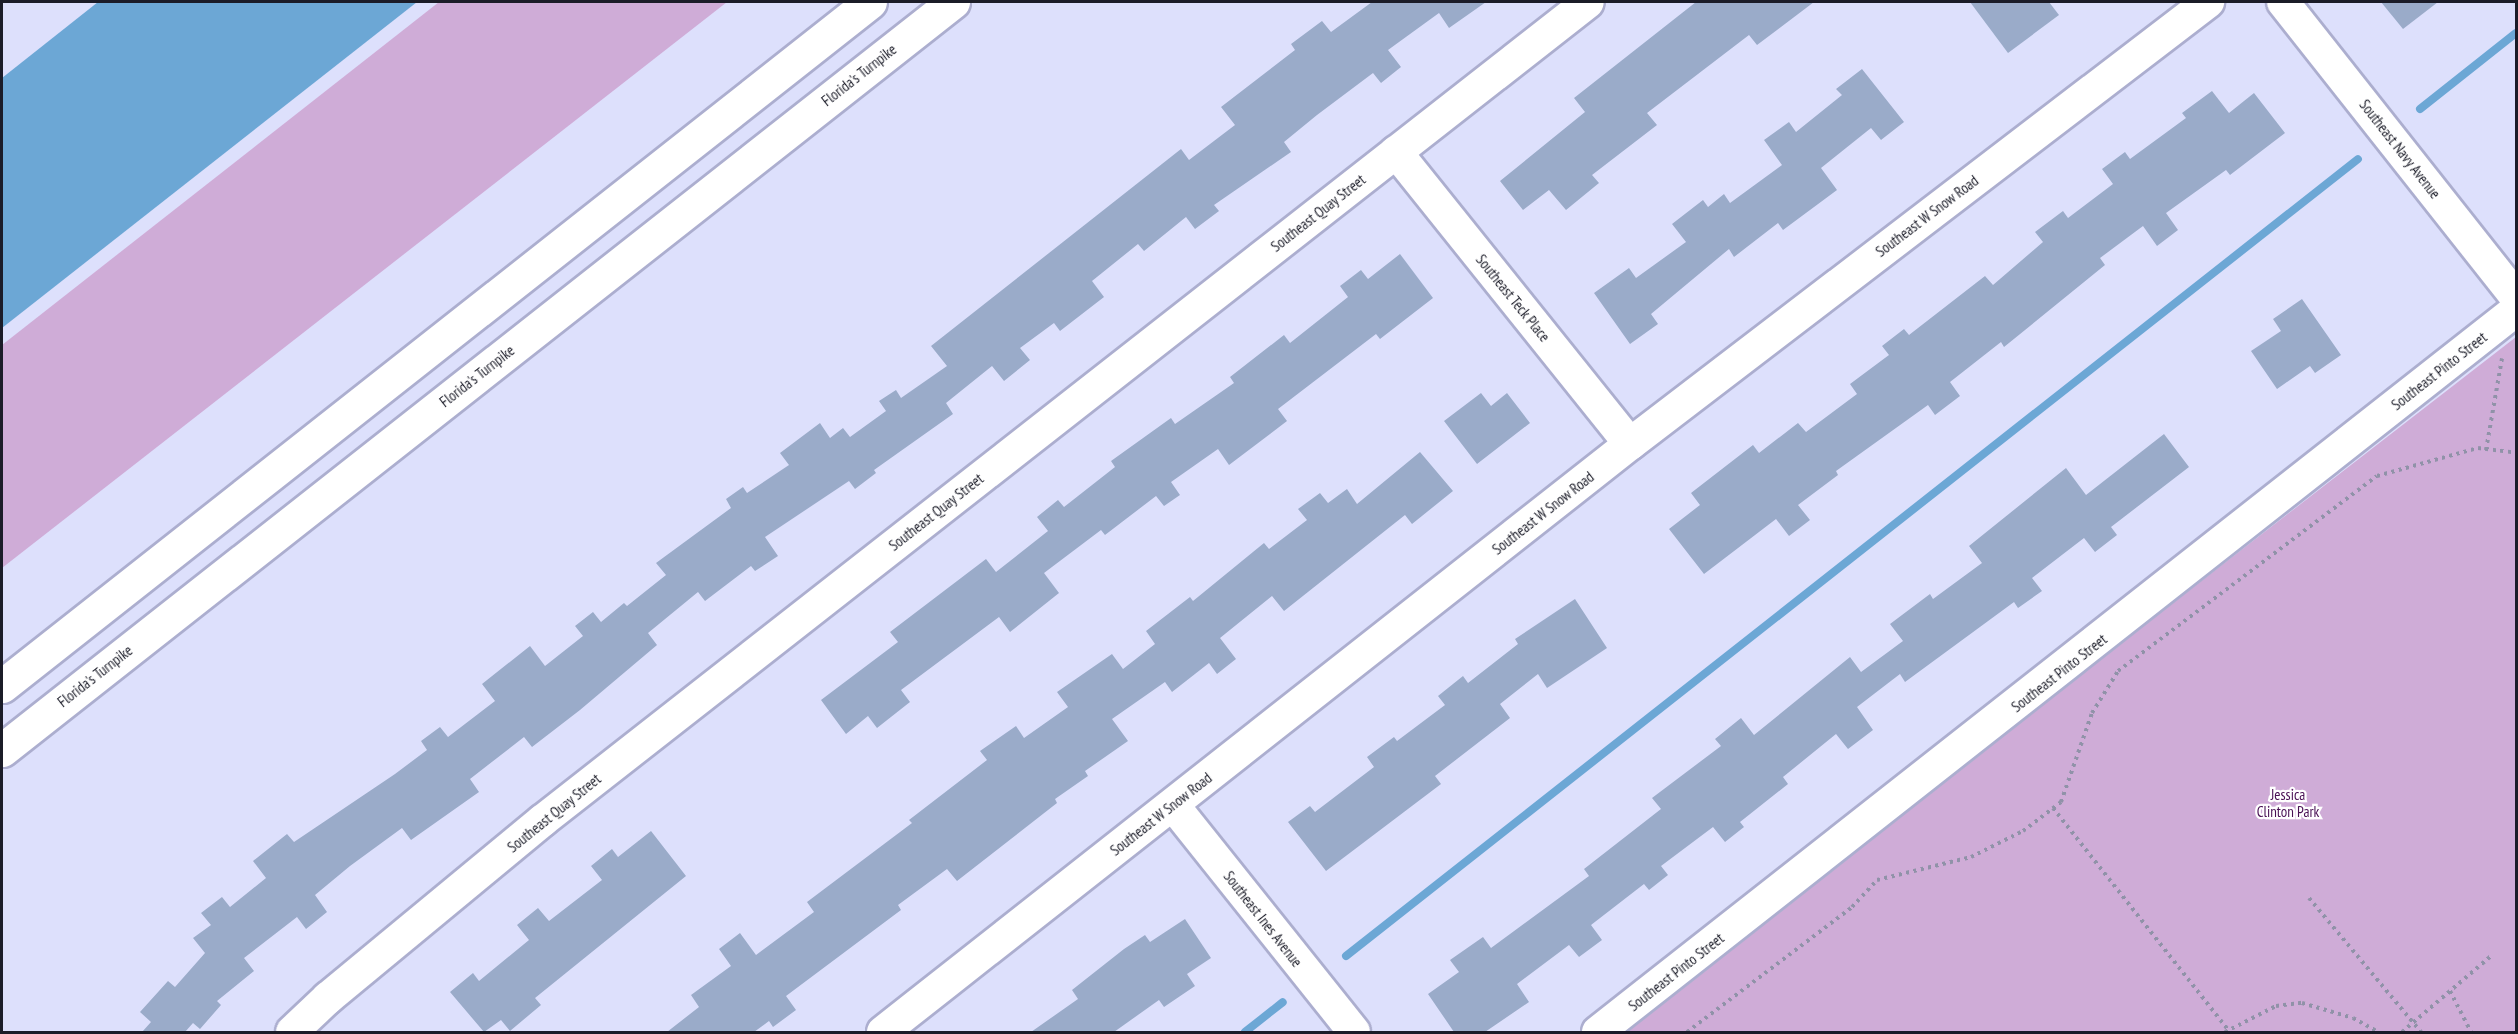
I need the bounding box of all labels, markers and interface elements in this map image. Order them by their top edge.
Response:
street label: Florida's Turnpike [818,40,900,110]
street label: Southeast Navy Avenue [2355,96,2445,202]
street label: Southeast Quay Street [1267,170,1369,256]
street label: Southeast W Snow Road [1872,171,1982,261]
street label: Southeast Teck Place [1472,250,1554,346]
street label: Southeast Pinto Street [2388,328,2490,414]
street label: Florida's Turnpike [436,341,518,411]
street label: Southeast W Snow Road [1488,467,1598,559]
street label: Southeast Quay Street [885,469,987,555]
street label: Southeast Pinto Street [2008,630,2110,716]
street label: Florida's Turnpike [54,641,136,711]
street label: Southeast W Snow Road [1106,768,1216,860]
street label: Southeast Quay Street [504,770,604,856]
park label: Jessica Clinton Park [2257,785,2319,820]
street label: Southeast Ines Avenue [1220,867,1306,971]
street label: Southeast Pinto Street [1625,929,1727,1015]

